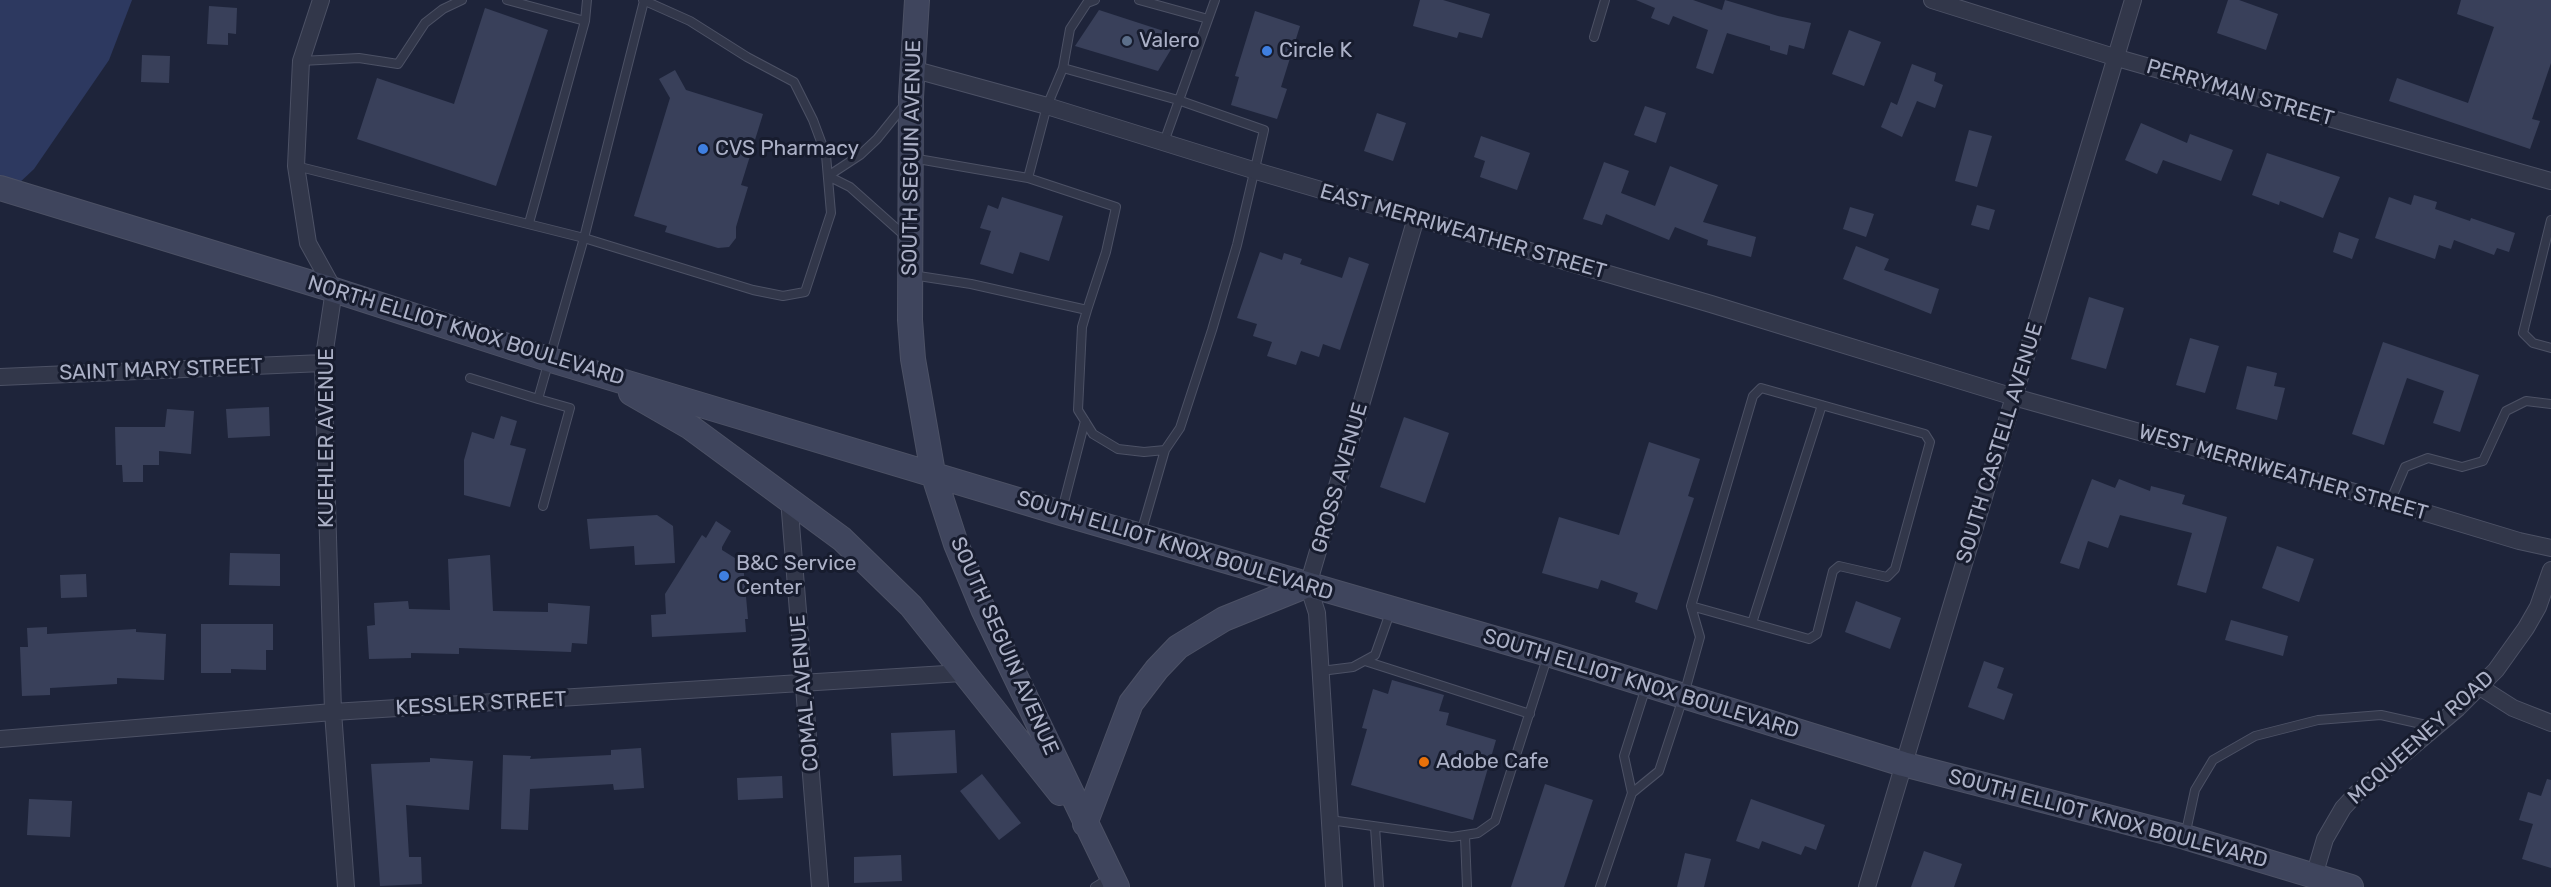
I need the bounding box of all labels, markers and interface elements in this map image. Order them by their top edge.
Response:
place label: Valero [1139,28,1200,54]
marker: Valero [1120,34,1134,48]
place label: Circle K [1279,38,1352,64]
street label: SOUTH SEGUIN AVENUE [897,40,927,276]
marker: Circle K [1260,44,1274,58]
street label: PERRYMAN STREET [2143,54,2337,132]
place label: CVS Pharmacy [715,136,859,162]
marker: CVS Pharmacy [696,142,710,156]
street label: EAST MERRIWEATHER STREET [1317,179,1609,285]
street label: NORTH ELLIOT KNOX BOULEVARD [305,271,627,391]
street label: SOUTH CASTELL AVENUE [1951,320,2049,566]
street label: KUEHLER AVENUE [314,348,340,528]
street label: SAINT MARY STREET [59,354,263,386]
street label: GROSS AVENUE [1307,400,1373,556]
street label: WEST MERRIWEATHER STREET [2136,420,2430,526]
street label: SOUTH ELLIOT KNOX BOULEVARD [1014,486,1336,606]
street label: SOUTH SEGUIN AVENUE [944,533,1064,759]
place label: B&C Service Center [736,551,857,601]
marker: B&C Service Center [717,569,731,583]
street label: COMAL AVENUE [786,613,824,773]
street label: SOUTH ELLIOT KNOX BOULEVARD [1480,624,1802,744]
street label: MCQUEENEY ROAD [2343,666,2499,810]
street label: KESSLER STREET [395,687,567,721]
place label: Adobe Cafe [1436,749,1549,775]
marker: Adobe Cafe [1417,755,1431,769]
street label: SOUTH ELLIOT KNOX BOULEVARD [1946,764,2270,874]

